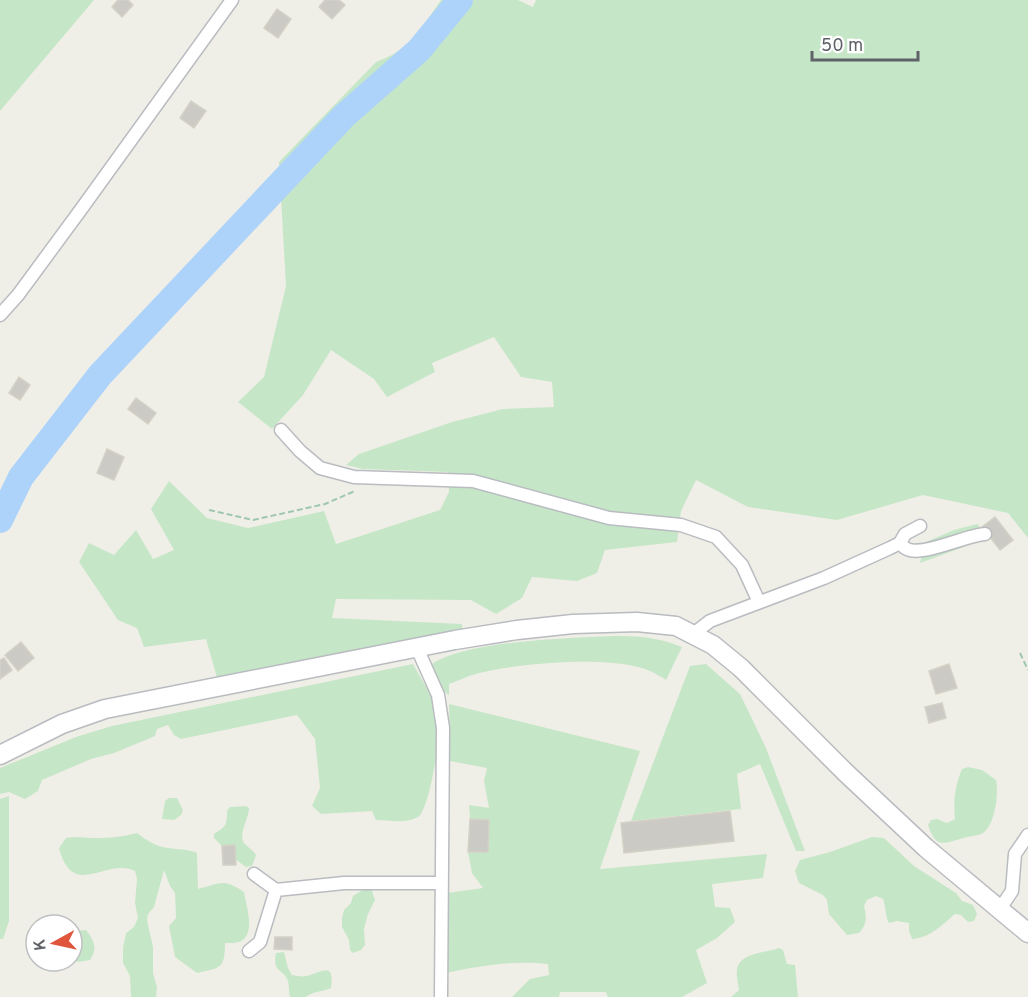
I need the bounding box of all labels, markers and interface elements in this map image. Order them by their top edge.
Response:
scale bar [812,24,918,62]
text: 50 m [821,35,863,58]
north arrow [24,913,84,973]
text: K [30,938,52,952]

